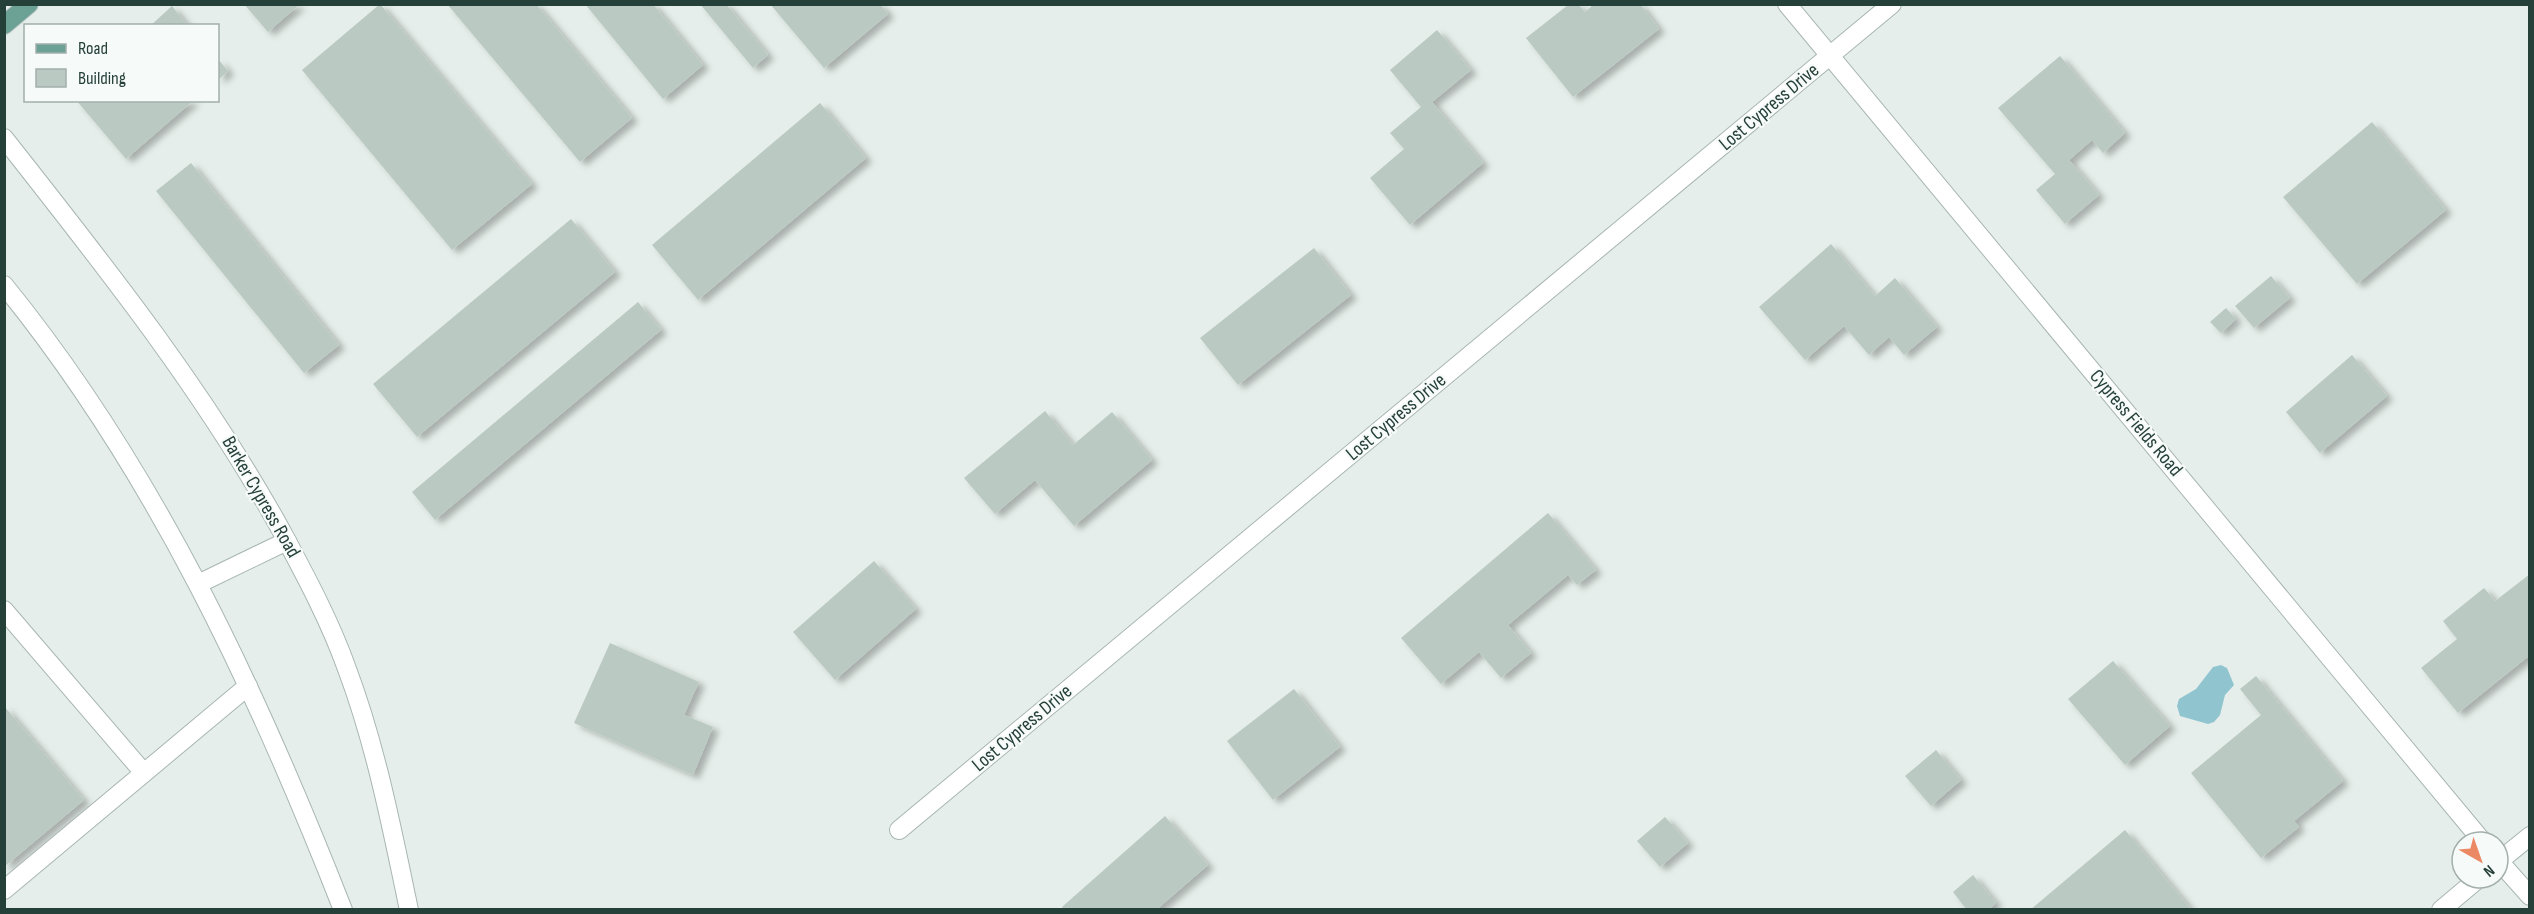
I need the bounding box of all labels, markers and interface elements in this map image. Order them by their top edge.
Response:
legend [24,24,219,102]
text: Road [78,38,108,59]
street label: Lost Cypress Drive [1714,58,1824,156]
text: Building [78,68,126,89]
street label: Cypress Fields Road [2084,365,2188,481]
street label: Lost Cypress Drive [1341,368,1451,466]
street label: Barker Cypress Road [217,432,305,562]
street label: Lost Cypress Drive [967,679,1077,777]
north arrow [2450,830,2510,890]
text: N [2479,860,2498,880]

